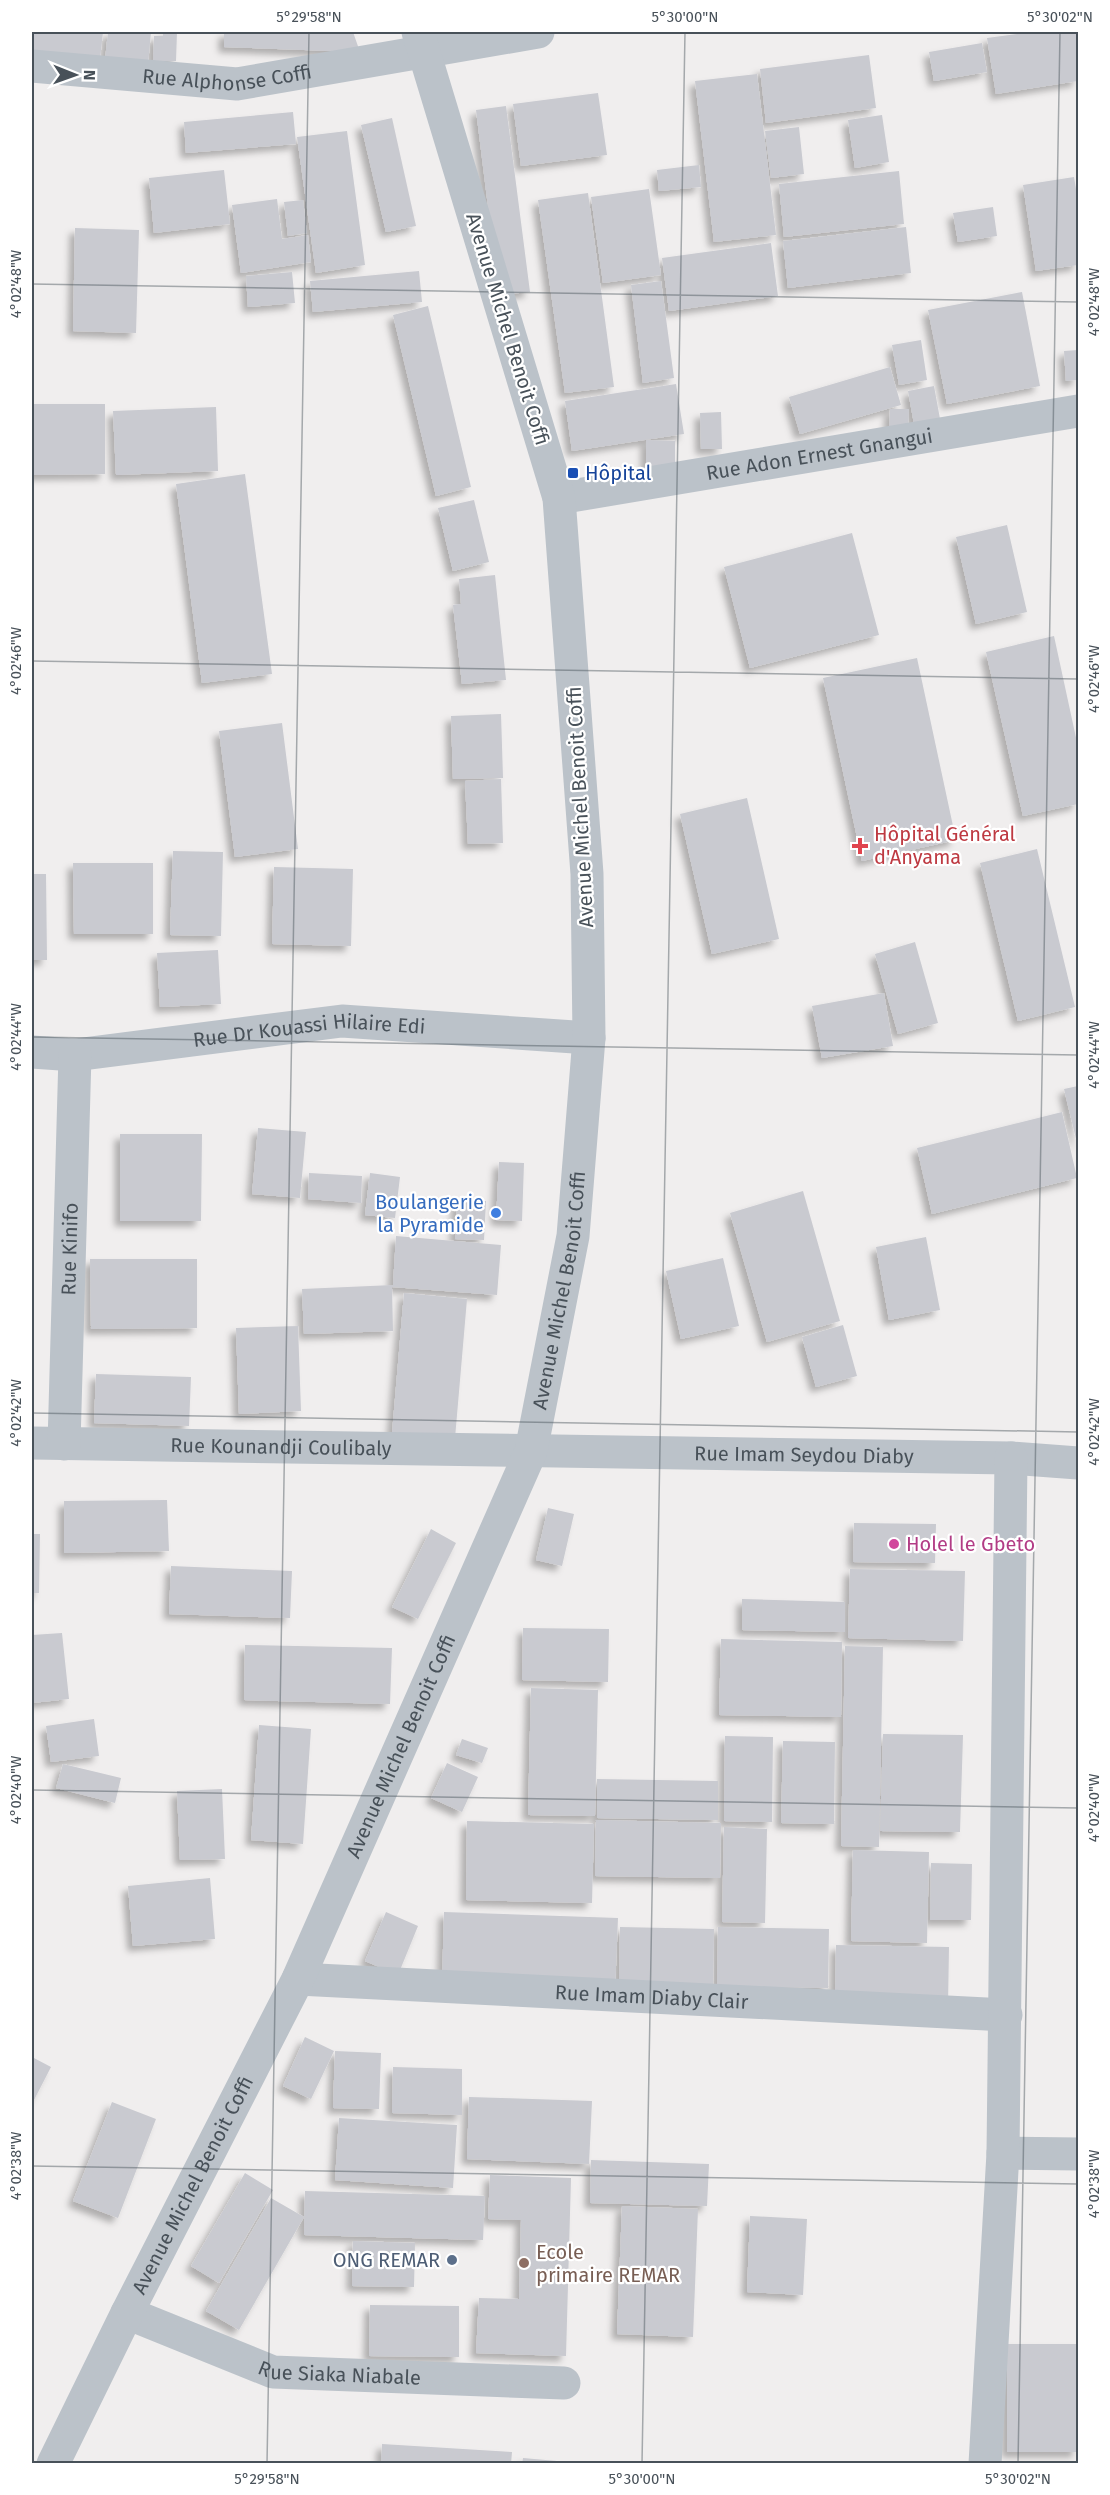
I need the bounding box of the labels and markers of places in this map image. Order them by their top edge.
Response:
place label: Hôpital [585,461,652,485]
marker: Hôpital [566,466,580,480]
place label: Hôpital Général d'Anyama [874,822,1016,869]
marker: Hôpital Général d'Anyama [851,837,869,855]
place label: Boulangerie la Pyramide [375,1190,484,1237]
marker: Boulangerie la Pyramide [489,1206,503,1220]
place label: Holel le Gbeto [906,1532,1035,1556]
marker: Holel le Gbeto [887,1537,901,1551]
place label: Ecole primaire REMAR [536,2240,680,2287]
place label: ONG REMAR [333,2248,440,2272]
marker: ONG REMAR [445,2253,459,2267]
marker: Ecole primaire REMAR [517,2256,531,2270]

